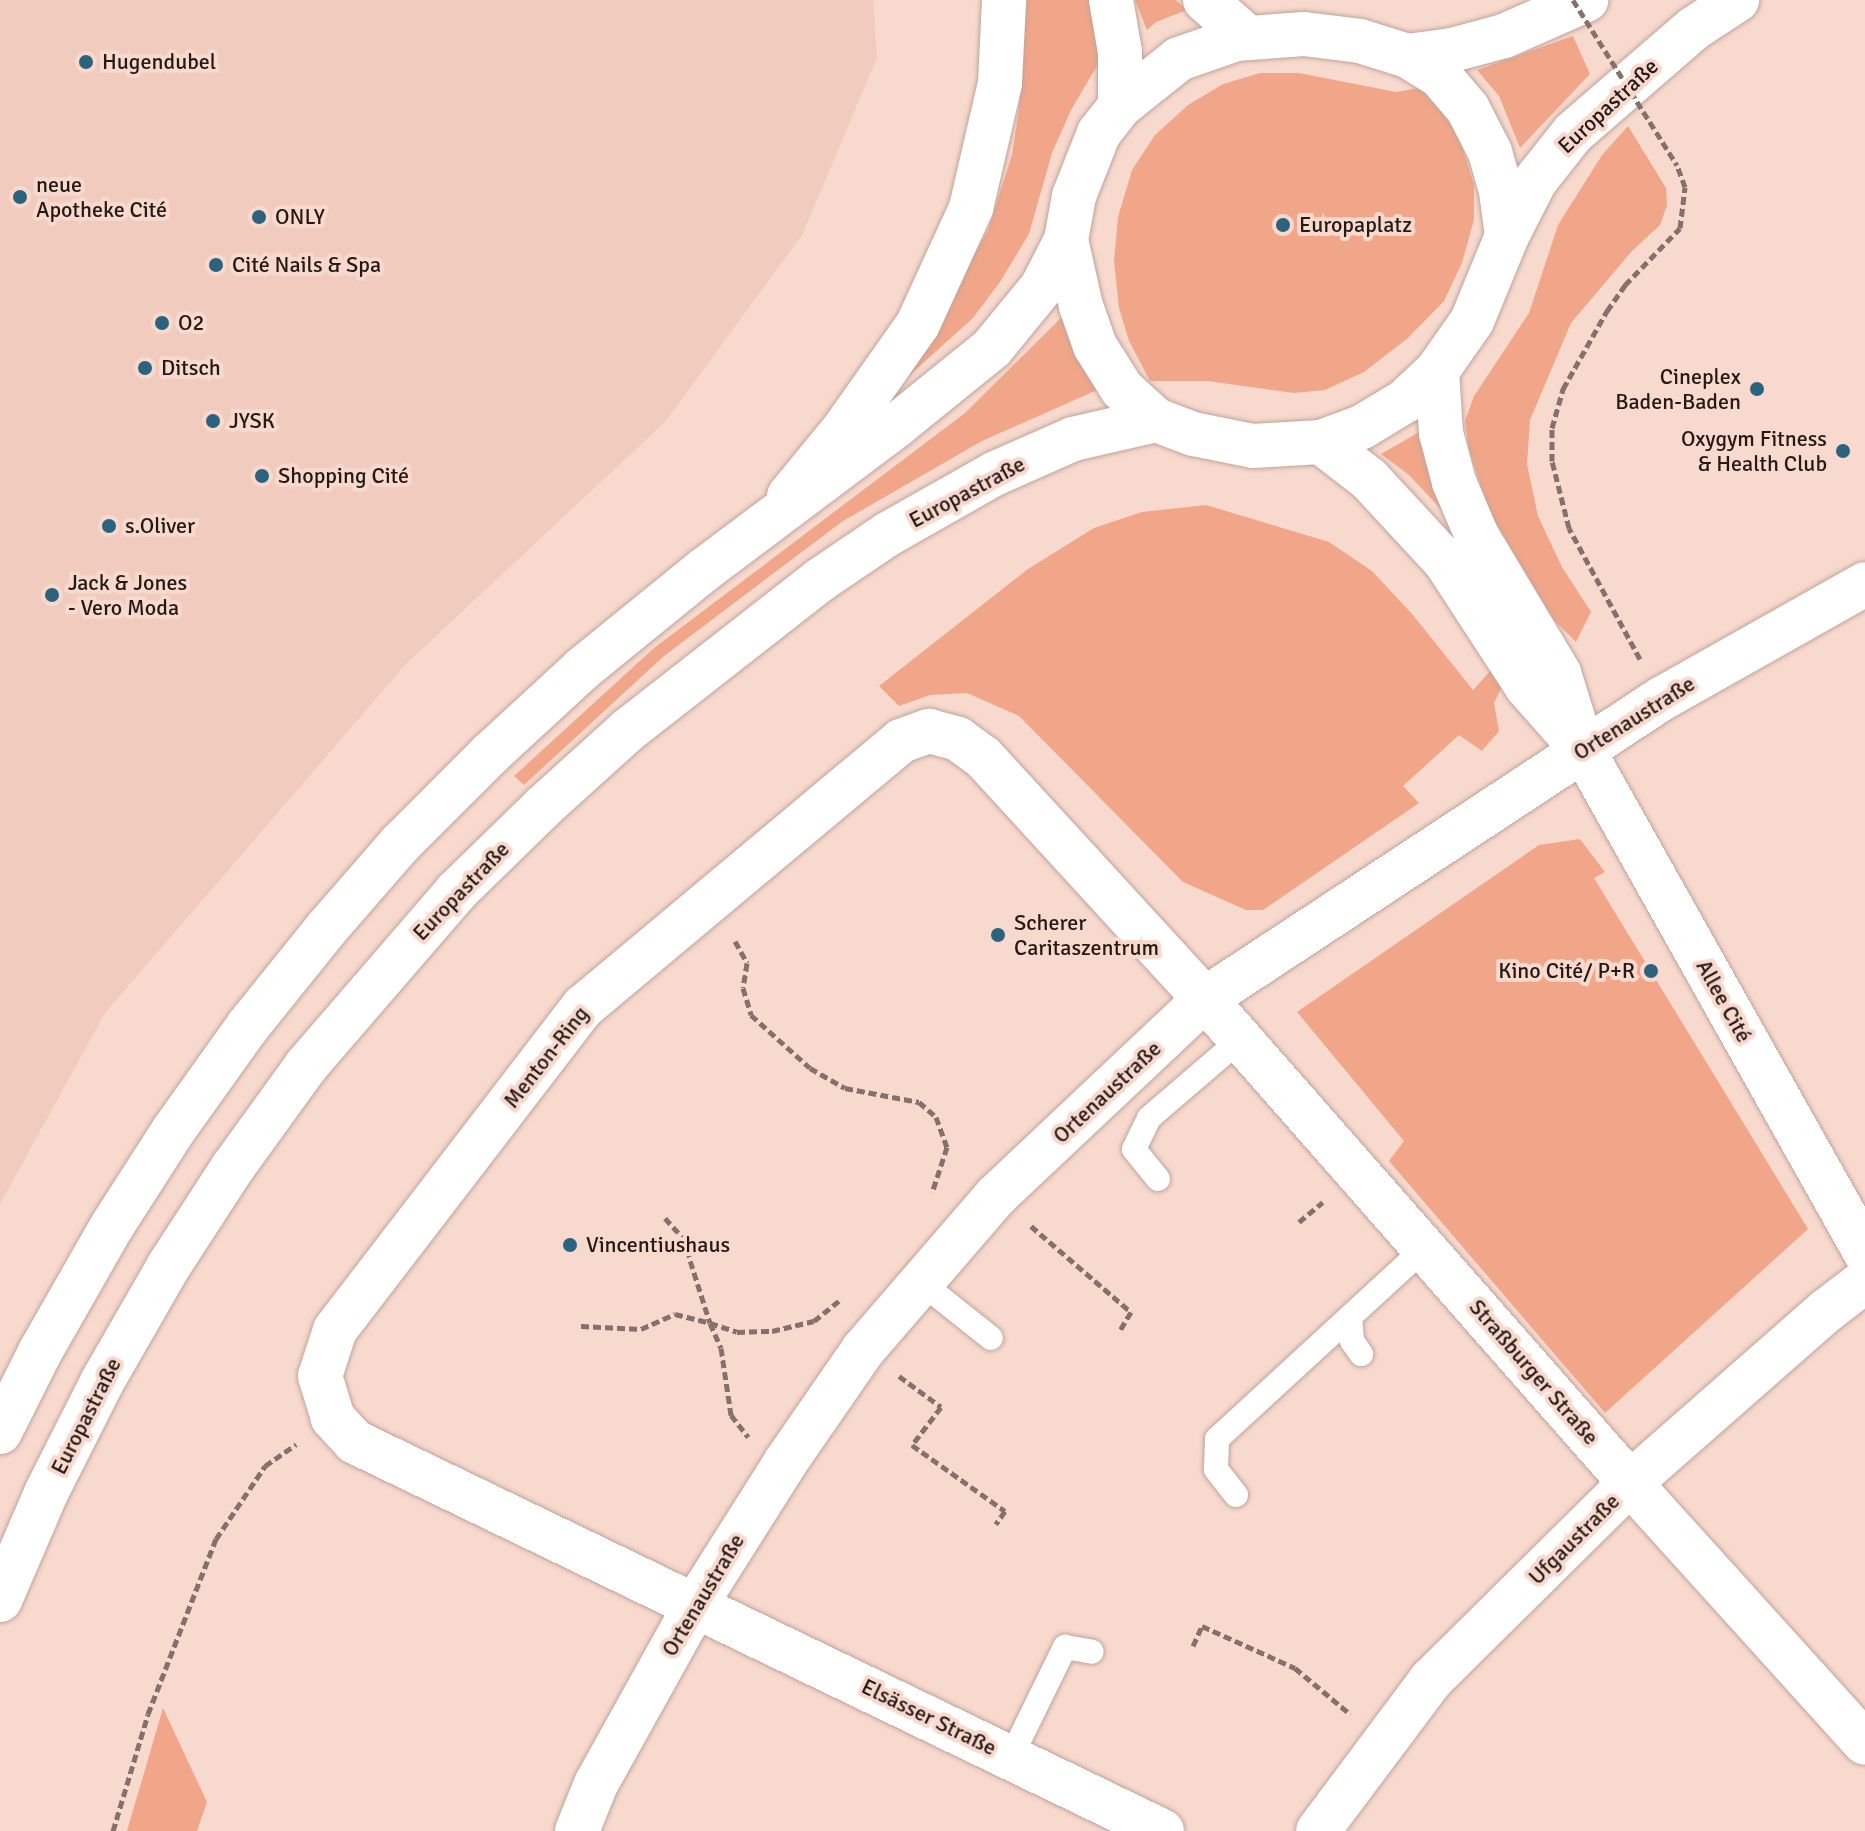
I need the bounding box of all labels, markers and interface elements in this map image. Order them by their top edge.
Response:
place label: Hugendubel [102,49,216,75]
marker: Hugendubel [77,53,95,71]
street label: Europastraße [1552,53,1664,159]
place label: neue Apotheke Cité [36,171,167,222]
marker: neue Apotheke Cité [11,188,29,206]
place label: ONLY [275,204,325,230]
marker: ONLY [250,208,268,226]
place label: Europaplatz [1299,212,1412,238]
marker: Europaplatz [1274,216,1292,234]
place label: Cité Nails & Spa [232,252,381,278]
marker: Cité Nails & Spa [207,256,225,274]
place label: O2 [178,310,204,336]
marker: O2 [153,314,171,332]
place label: Ditsch [161,355,221,381]
marker: Ditsch [136,359,154,377]
place label: Cineplex Baden-Baden [1615,363,1741,414]
marker: Cineplex Baden-Baden [1748,380,1766,398]
place label: JYSK [229,408,275,434]
marker: JYSK [204,412,222,430]
place label: Oxygym Fitness & Health Club [1681,425,1827,476]
marker: Oxygym Fitness & Health Club [1834,442,1852,460]
street label: Europastraße [905,450,1029,534]
place label: Shopping Cité [278,463,409,489]
marker: Shopping Cité [253,467,271,485]
place label: s.Oliver [125,513,195,539]
marker: s.Oliver [100,517,118,535]
place label: Jack & Jones - Vero Moda [68,569,187,620]
marker: Jack & Jones - Vero Moda [43,586,61,604]
street label: Ortenaustraße [1569,670,1699,766]
street label: Europastraße [407,836,515,946]
place label: Scherer Caritaszentrum [1014,909,1159,960]
marker: Scherer Caritaszentrum [989,926,1007,944]
street label: Allee Cité [1691,955,1757,1047]
place label: Kino Cité/ P+R [1498,958,1635,984]
marker: Kino Cité/ P+R [1642,962,1660,980]
street label: Menton-Ring [498,1001,594,1113]
street label: Ortenaustraße [1048,1035,1166,1149]
place label: Vincentiushaus [586,1232,730,1258]
marker: Vincentiushaus [561,1236,579,1254]
street label: Straßburger Straße [1464,1294,1604,1450]
street label: Europastraße [45,1353,127,1479]
street label: Ufgaustraße [1523,1488,1625,1590]
street label: Ortenaustraße [656,1529,750,1661]
street label: Elsässer Straße [857,1673,1001,1761]

